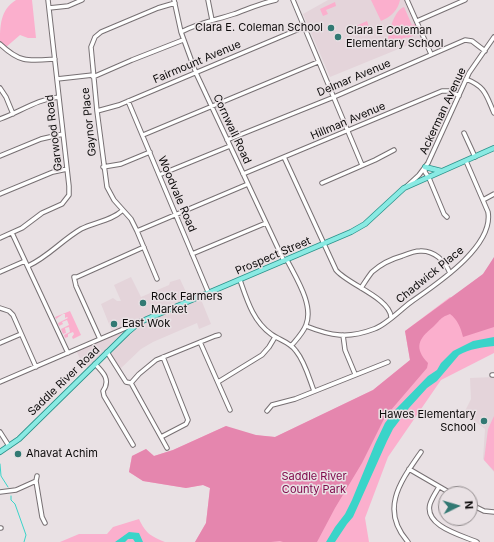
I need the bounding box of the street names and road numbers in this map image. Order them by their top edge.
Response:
street label: Fairmount Avenue [151,38,243,86]
street label: Delmar Avenue [315,57,393,99]
street label: Ackerman Avenue [417,65,469,157]
street label: Gaynor Place [79,87,99,157]
street label: Cornwall Road [210,92,254,166]
street label: Garwood Road [43,94,65,172]
street label: Hillman Avenue [309,99,387,143]
street label: Woodvale Road [155,154,199,234]
street label: Prospect Street [233,234,313,278]
street label: Chadwick Place [394,244,466,306]
street label: Saddle River Road [25,343,103,419]

